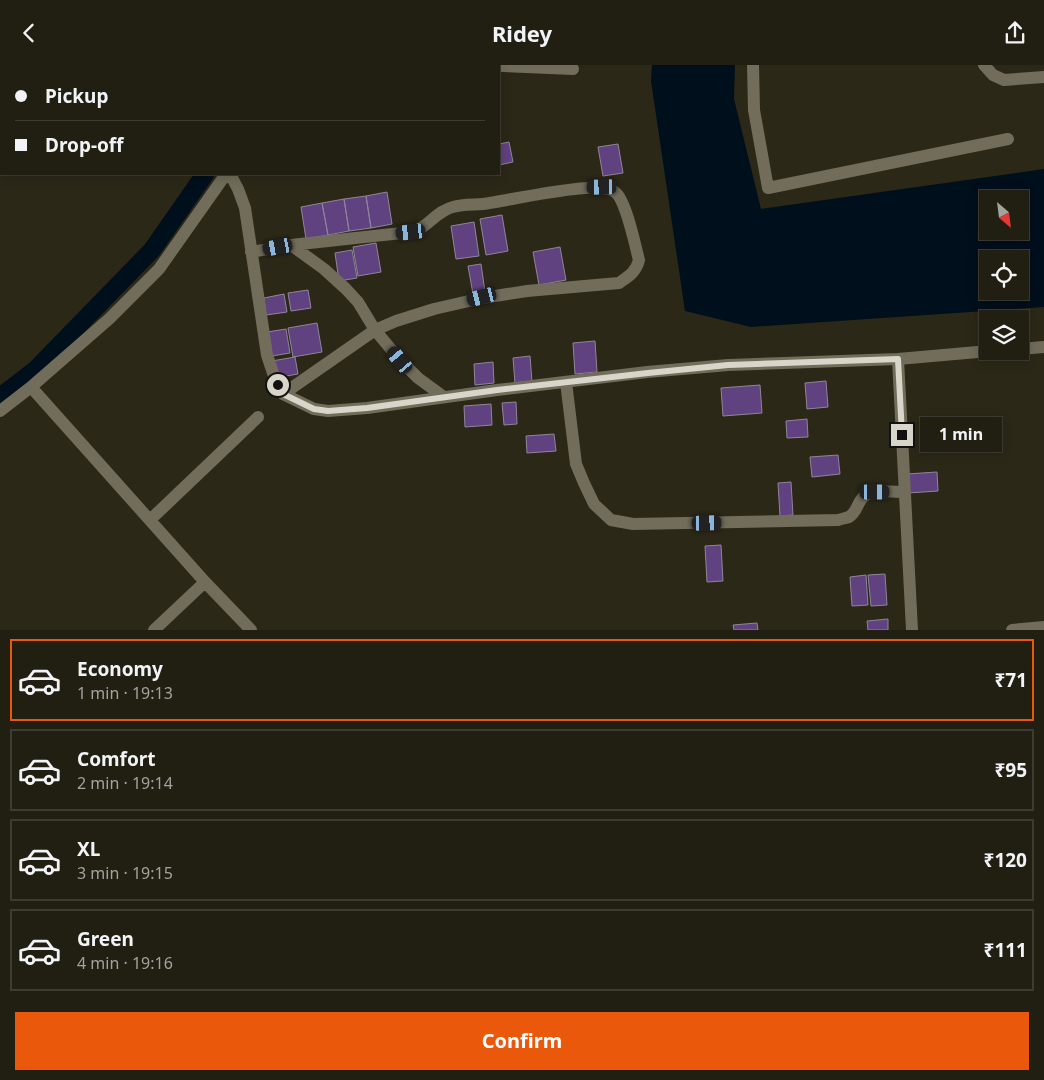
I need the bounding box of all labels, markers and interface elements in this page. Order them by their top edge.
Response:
text: Ridey [492,18,552,48]
icon: back [15,19,43,47]
icon: share [1001,19,1029,47]
text: Pickup [45,83,108,109]
text: Drop-off [45,132,124,158]
car [586,179,617,195]
north arrow [979,190,1029,240]
map controls [979,190,1029,360]
car [395,223,426,241]
car [261,237,294,257]
button: locate [979,250,1029,300]
car [465,286,498,308]
button: layers [979,310,1029,360]
car [384,344,415,376]
route start [267,374,289,396]
callout: 1 min [920,417,1002,453]
text: 1 min [939,423,983,445]
route end [891,424,913,446]
car [860,485,890,500]
car [691,515,722,531]
text: Economy [77,656,163,682]
icon: car [17,658,62,703]
text: ₹71 [994,667,1027,693]
text: 1 min · 19:13 [77,682,173,704]
text: Comfort [77,746,156,772]
icon: car [17,748,62,793]
text: ₹95 [994,757,1027,783]
text: 2 min · 19:14 [77,772,173,794]
text: XL [77,836,100,862]
icon: car [17,838,62,883]
text: ₹120 [984,847,1027,873]
text: 3 min · 19:15 [77,862,173,884]
text: Green [77,926,134,952]
icon: car [17,928,62,973]
text: ₹111 [984,937,1027,963]
text: 4 min · 19:16 [77,952,173,974]
button: Confirm [15,1012,1029,1070]

